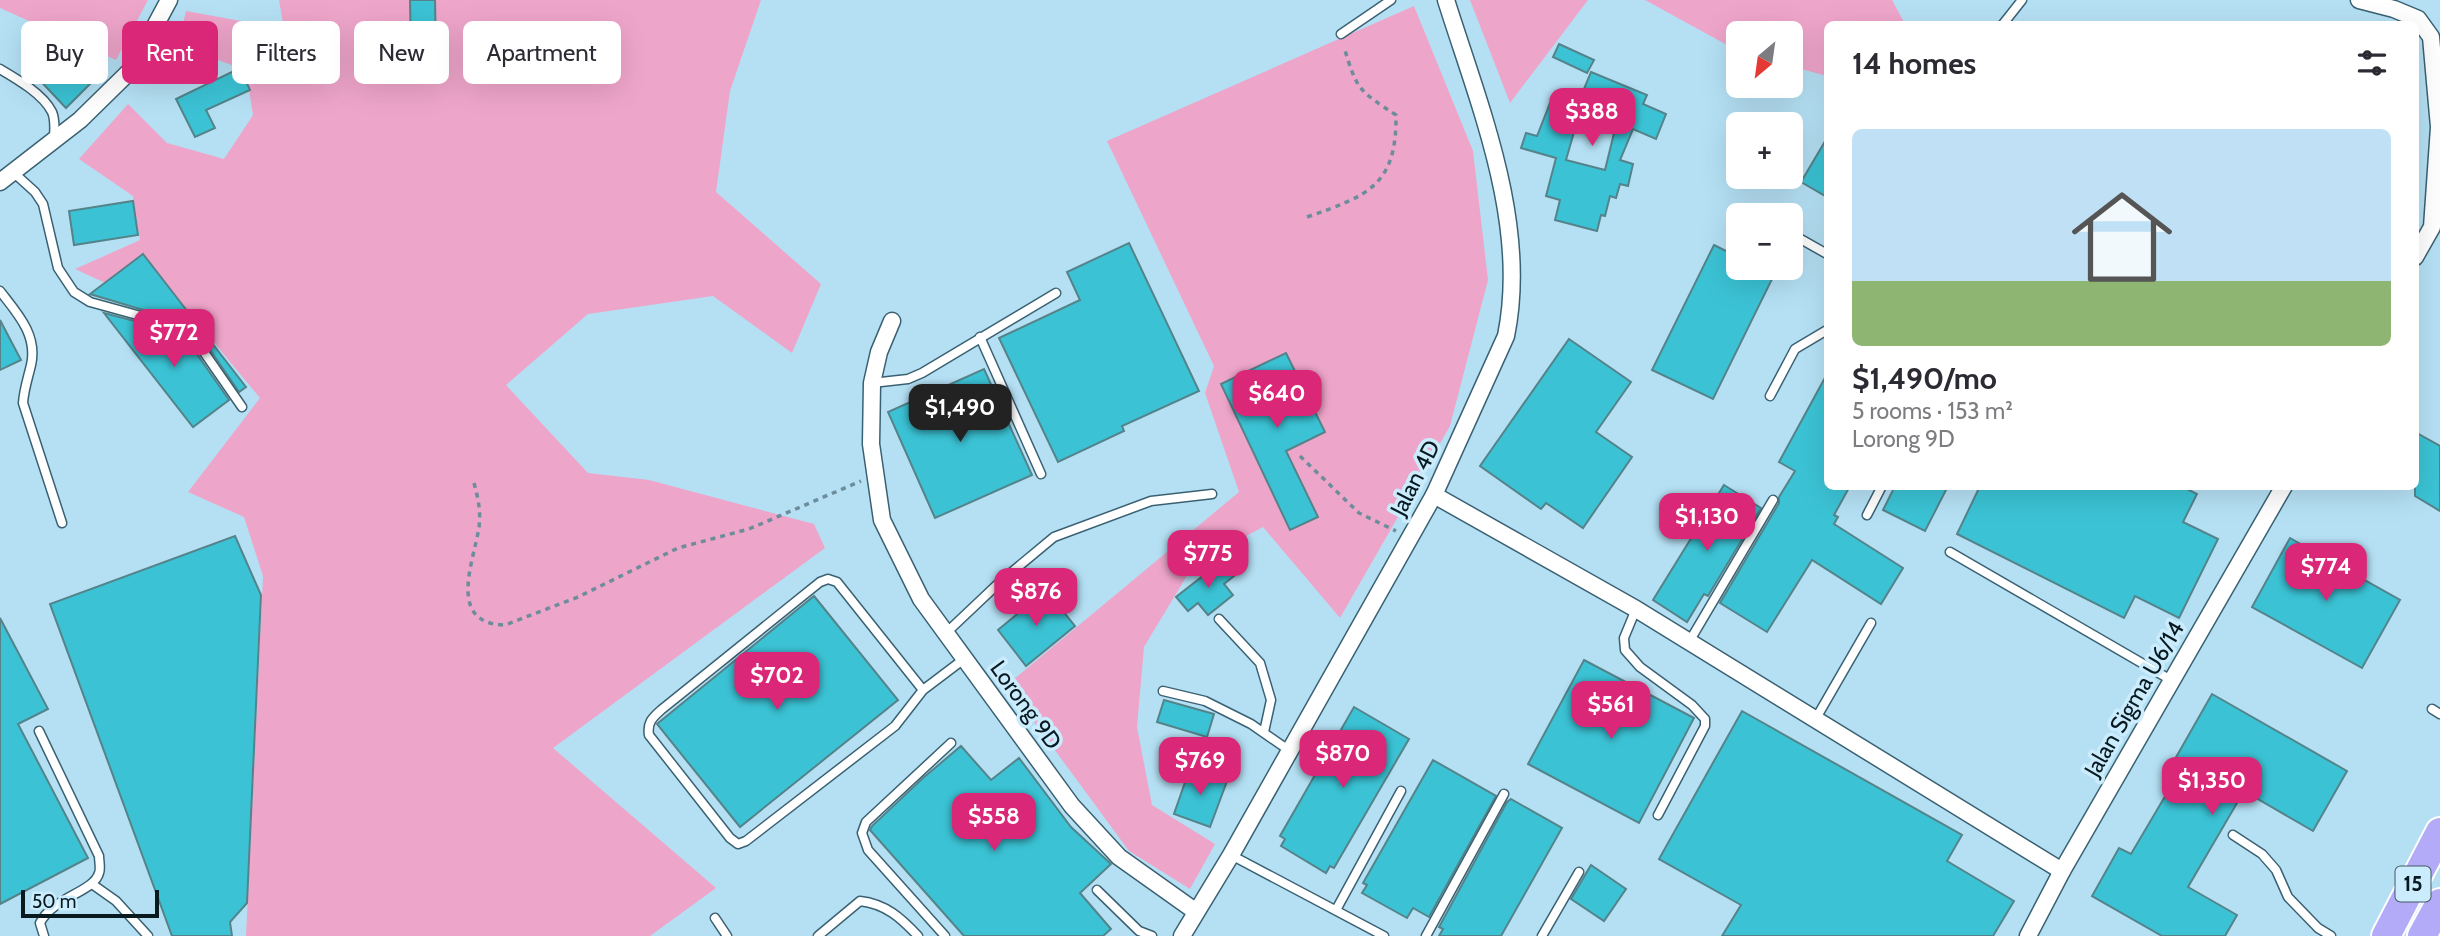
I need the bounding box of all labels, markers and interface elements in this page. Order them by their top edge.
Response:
chip: Buy [21,21,108,84]
chip: Rent [122,21,218,84]
chip: Filters [232,21,340,84]
chip: New [354,21,449,84]
chip: Apartment [463,21,621,84]
north arrow [1726,21,1802,98]
map controls [1726,21,1803,280]
icon: filters [2353,44,2391,82]
text: 14 homes [1852,45,1976,82]
pin: $388 [1551,88,1633,148]
text: $388 [1565,97,1619,125]
button: + [1726,112,1803,189]
icon: home [2059,174,2185,300]
button: − [1726,203,1803,280]
pin: $772 [133,310,215,369]
text: $772 [150,318,198,346]
text: $1,490/mo [1852,360,1997,397]
pin: $640 [1236,370,1318,430]
text: $640 [1249,379,1305,407]
pin: $1,490 [903,384,1017,444]
text: $1,490 [925,393,995,421]
text: 5 rooms · 153 m² [1852,397,2013,425]
text: Lorong 9D [1852,425,1955,453]
street label: Jalan 4D [1384,435,1446,521]
pin: $1,130 [1650,494,1764,553]
text: $1,130 [1675,502,1739,530]
pin: $775 [1167,530,1249,590]
text: $775 [1183,539,1233,567]
pin: $774 [2285,544,2367,603]
text: $774 [2301,552,2351,580]
pin: $876 [995,568,1077,628]
text: $876 [1010,577,1062,605]
street label: Jalan Sigma U6/14 [2078,616,2190,783]
pin: $702 [736,652,818,712]
street label: Lorong 9D [984,655,1068,755]
text: $702 [750,661,804,689]
pin: $561 [1570,682,1652,741]
text: $561 [1587,690,1635,718]
pin: $870 [1302,730,1384,790]
pin: $769 [1159,738,1241,797]
text: $870 [1316,739,1371,767]
text: $769 [1175,746,1225,774]
pin: $1,350 [2155,758,2269,817]
text: $1,350 [2178,766,2246,794]
pin: $558 [953,794,1035,853]
text: $558 [968,802,1020,830]
road number: 15 [2396,866,2430,902]
scale bar [21,887,159,919]
text: 50 m [32,890,76,913]

